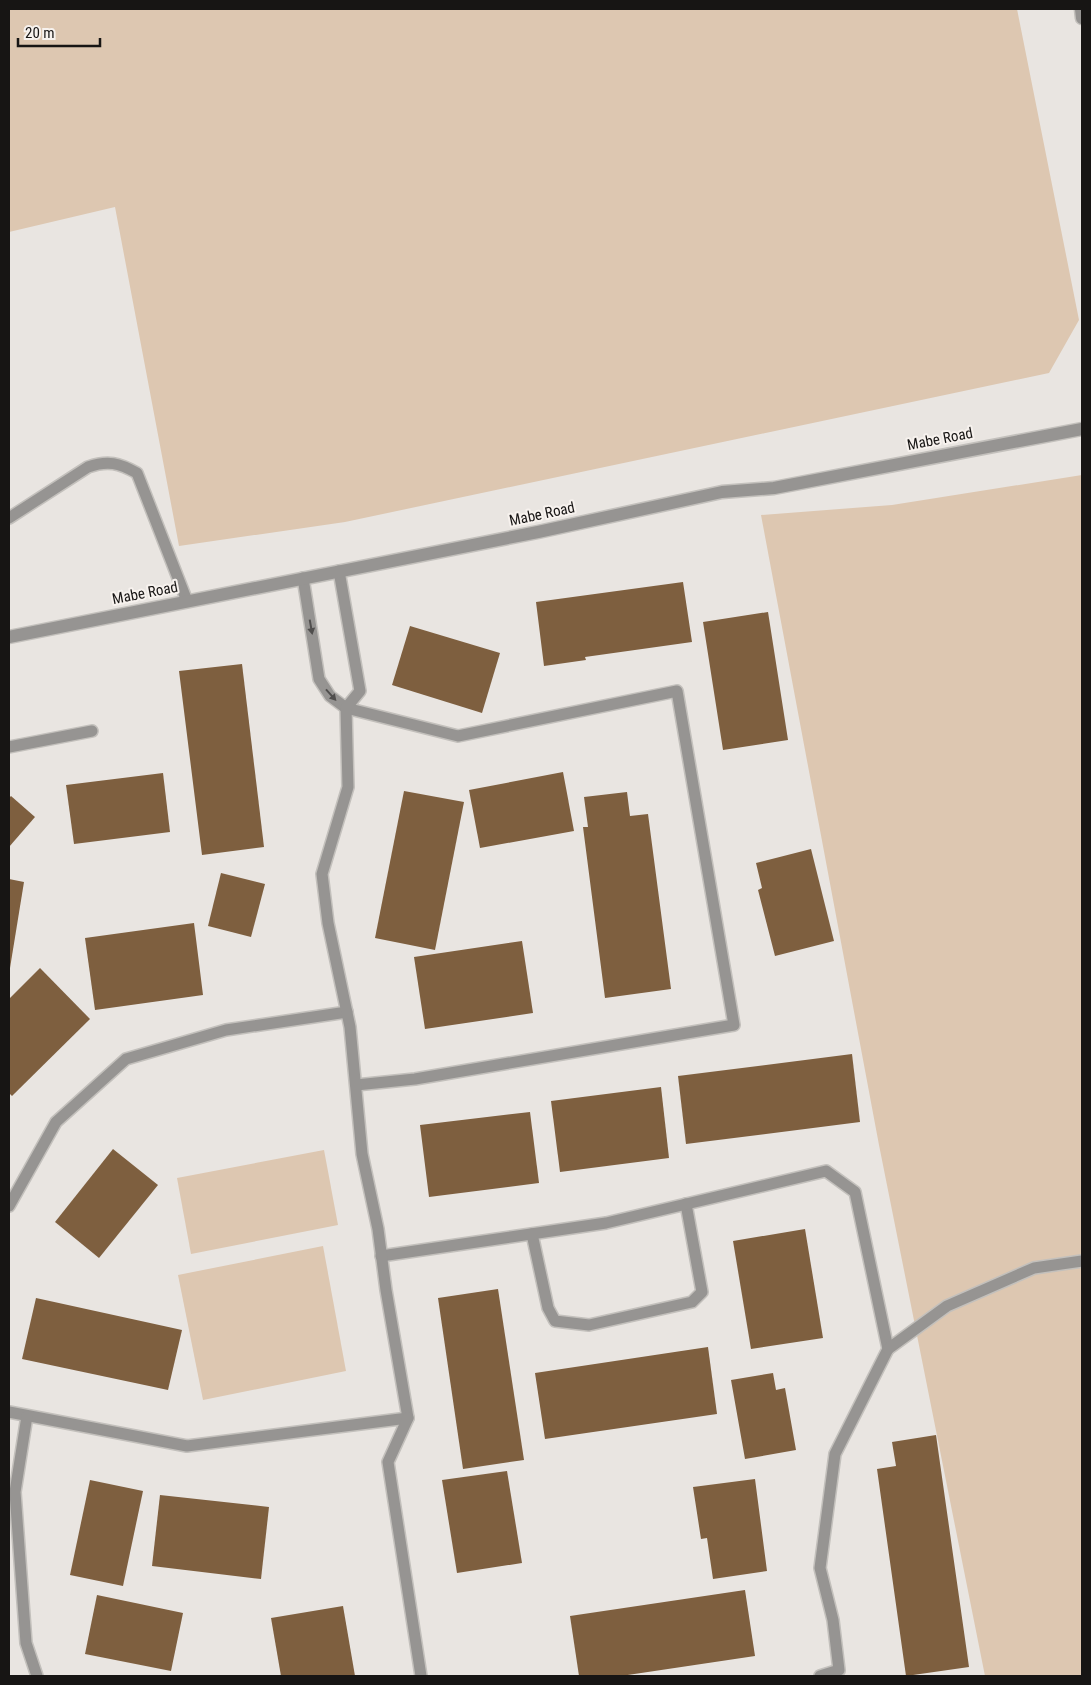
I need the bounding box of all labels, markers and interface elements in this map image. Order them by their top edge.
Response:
scale bar [18,15,100,47]
text: 20 m [25,24,55,42]
street label: Mabe Road [906,424,974,454]
street label: Mabe Road [508,498,576,530]
street label: Mabe Road [111,578,179,608]
one-way arrow [307,619,315,635]
one-way arrow [325,689,337,701]

